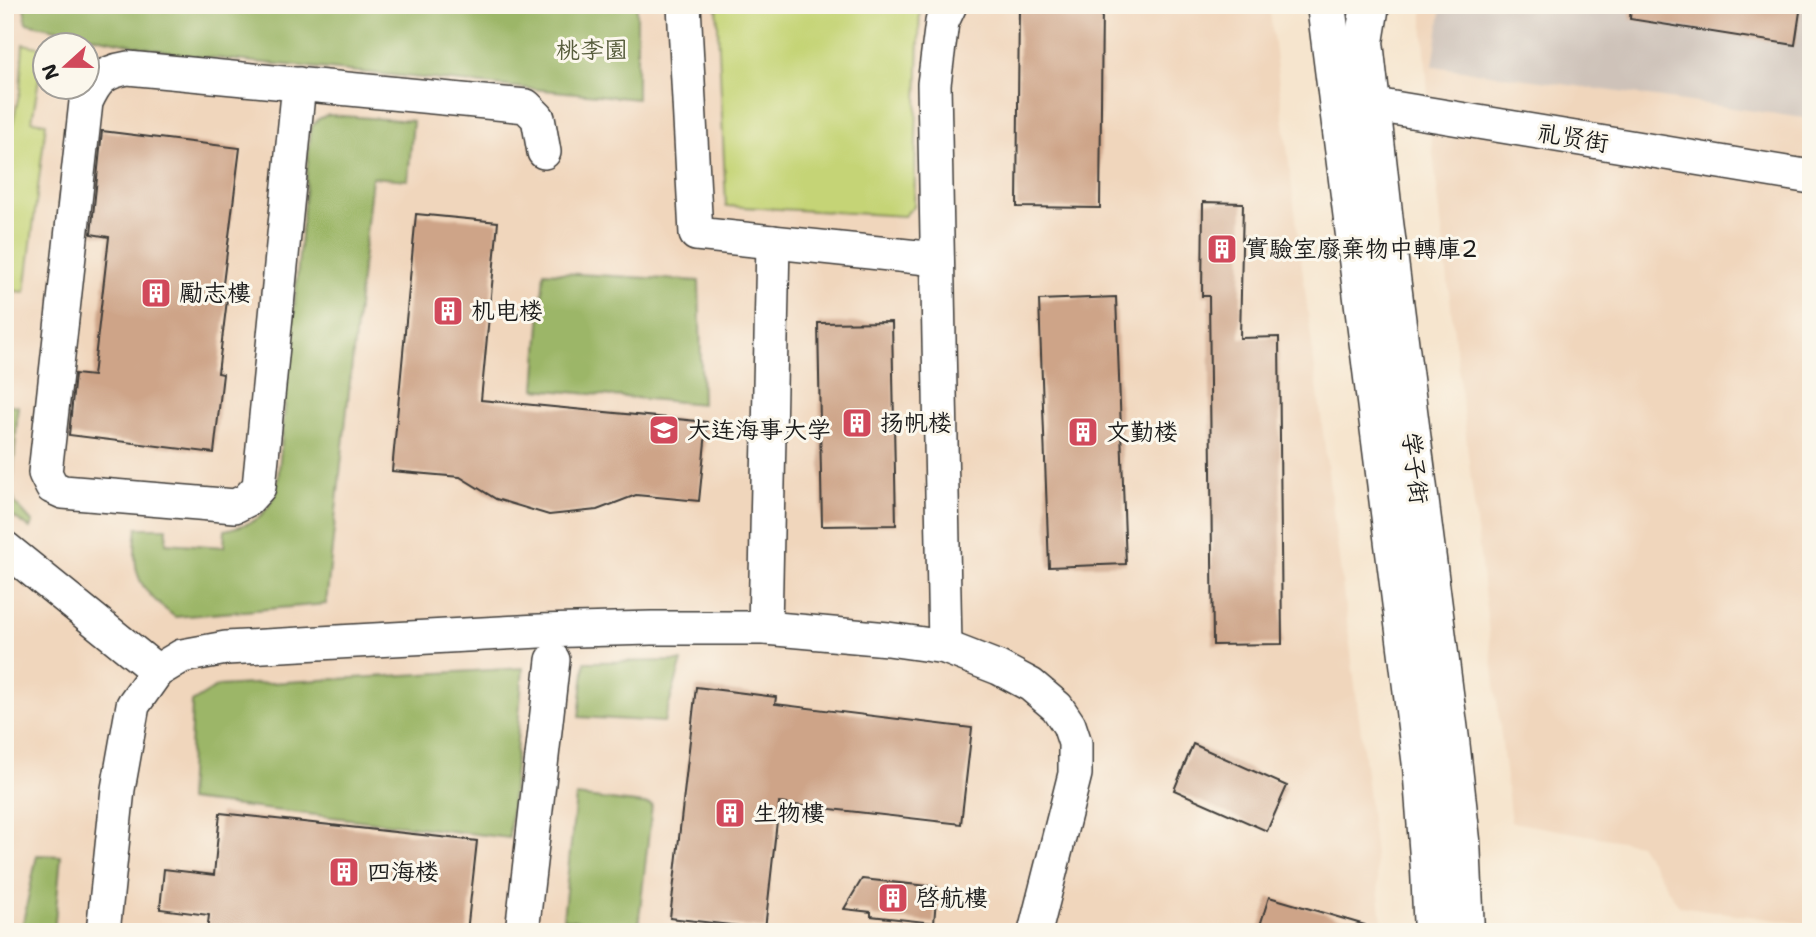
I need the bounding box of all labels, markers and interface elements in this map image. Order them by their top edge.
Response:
north arrow [32,32,102,102]
park label: 桃李園 [556,34,628,66]
text: N [36,60,65,83]
street label: 礼贤街 [1535,117,1611,159]
building icon: 實驗室廢棄物中轉庫2 [1205,232,1239,266]
place label: 實驗室廢棄物中轉庫2 [1245,233,1478,265]
building icon: 勵志樓 [139,276,173,310]
place label: 勵志樓 [179,277,251,309]
building icon: 机电楼 [431,294,465,328]
place label: 机电楼 [471,295,543,327]
building icon: 扬帆楼 [840,406,874,440]
place label: 扬帆楼 [880,407,952,439]
school or university icon: 大连海事大学 [647,413,681,447]
place label: 大连海事大学 [687,414,831,446]
building icon: 文勤楼 [1066,415,1100,449]
place label: 文勤楼 [1106,416,1178,448]
street label: 学子街 [1395,430,1435,506]
building icon: 生物樓 [713,796,747,830]
place label: 生物樓 [753,797,825,829]
building icon: 四海楼 [327,855,361,889]
place label: 四海楼 [367,856,439,888]
building icon: 啓航樓 [876,881,910,915]
place label: 啓航樓 [916,882,988,914]

